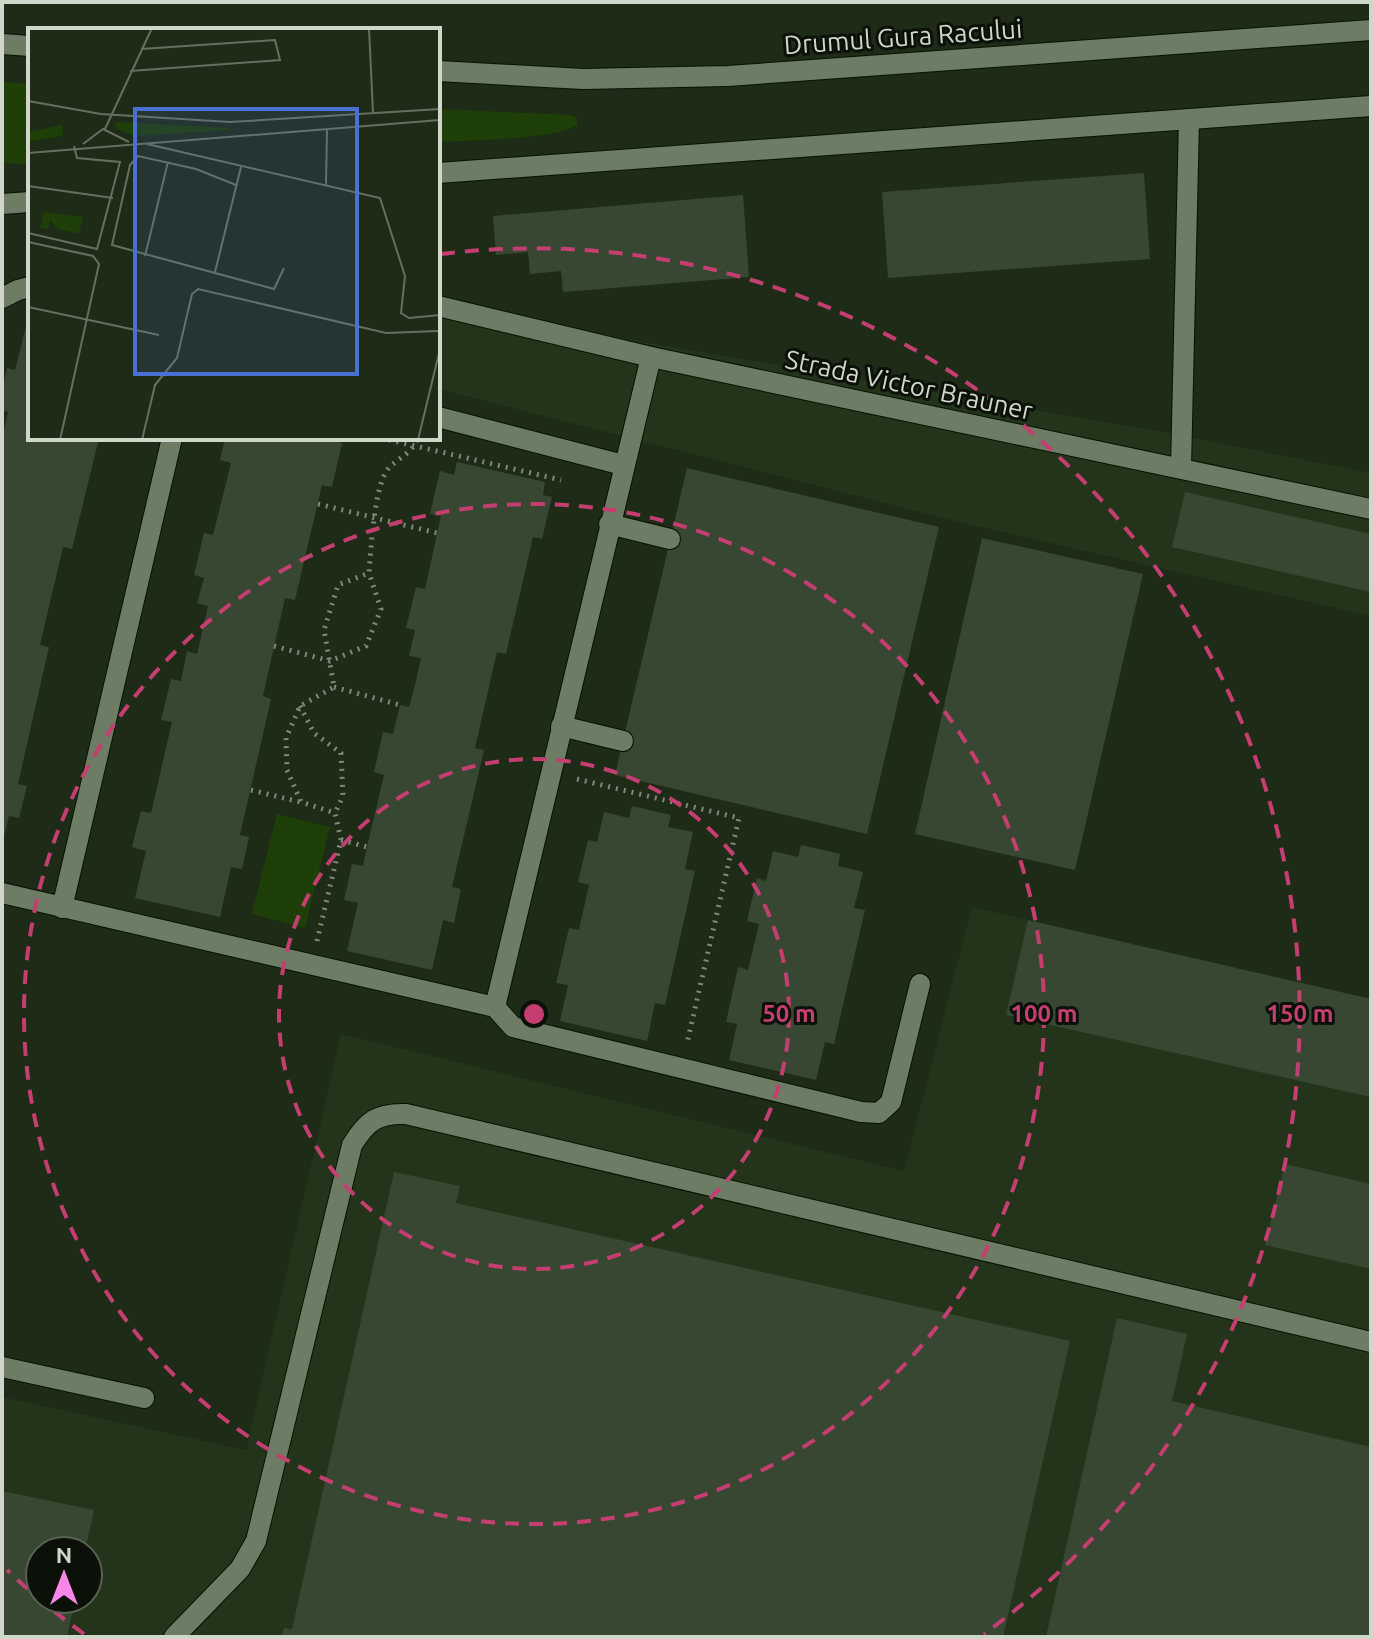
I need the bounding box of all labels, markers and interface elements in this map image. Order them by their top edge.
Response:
street label: Drumul Gura Racului [783,14,1023,59]
inset map [28,28,440,440]
street label: Strada Victor Brauner [783,344,1036,425]
centre of rings [520,1000,548,1028]
text: 50 m [762,1000,816,1027]
text: 100 m [1011,1000,1077,1027]
text: 150 m [1267,1000,1333,1027]
north arrow [24,1535,104,1615]
text: N [56,1542,72,1567]

